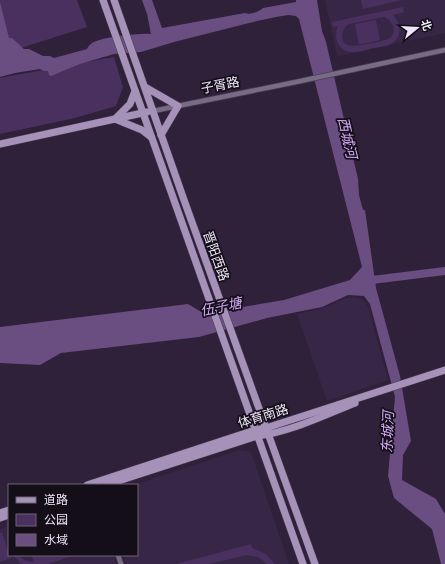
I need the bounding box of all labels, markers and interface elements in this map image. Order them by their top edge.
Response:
north arrow [397,8,437,48]
text: 北 [418,18,434,32]
street label: 子胥路 [199,74,241,96]
water label: 西城河 [334,116,361,163]
street label: 晋阳西路 [200,229,232,283]
water label: 伍子塘 [199,294,245,320]
street label: 体育南路 [236,401,290,431]
water label: 东城河 [379,408,397,453]
legend [8,484,138,556]
text: 道路 [44,493,68,507]
text: 公园 [44,513,68,527]
text: 水域 [44,533,68,547]

